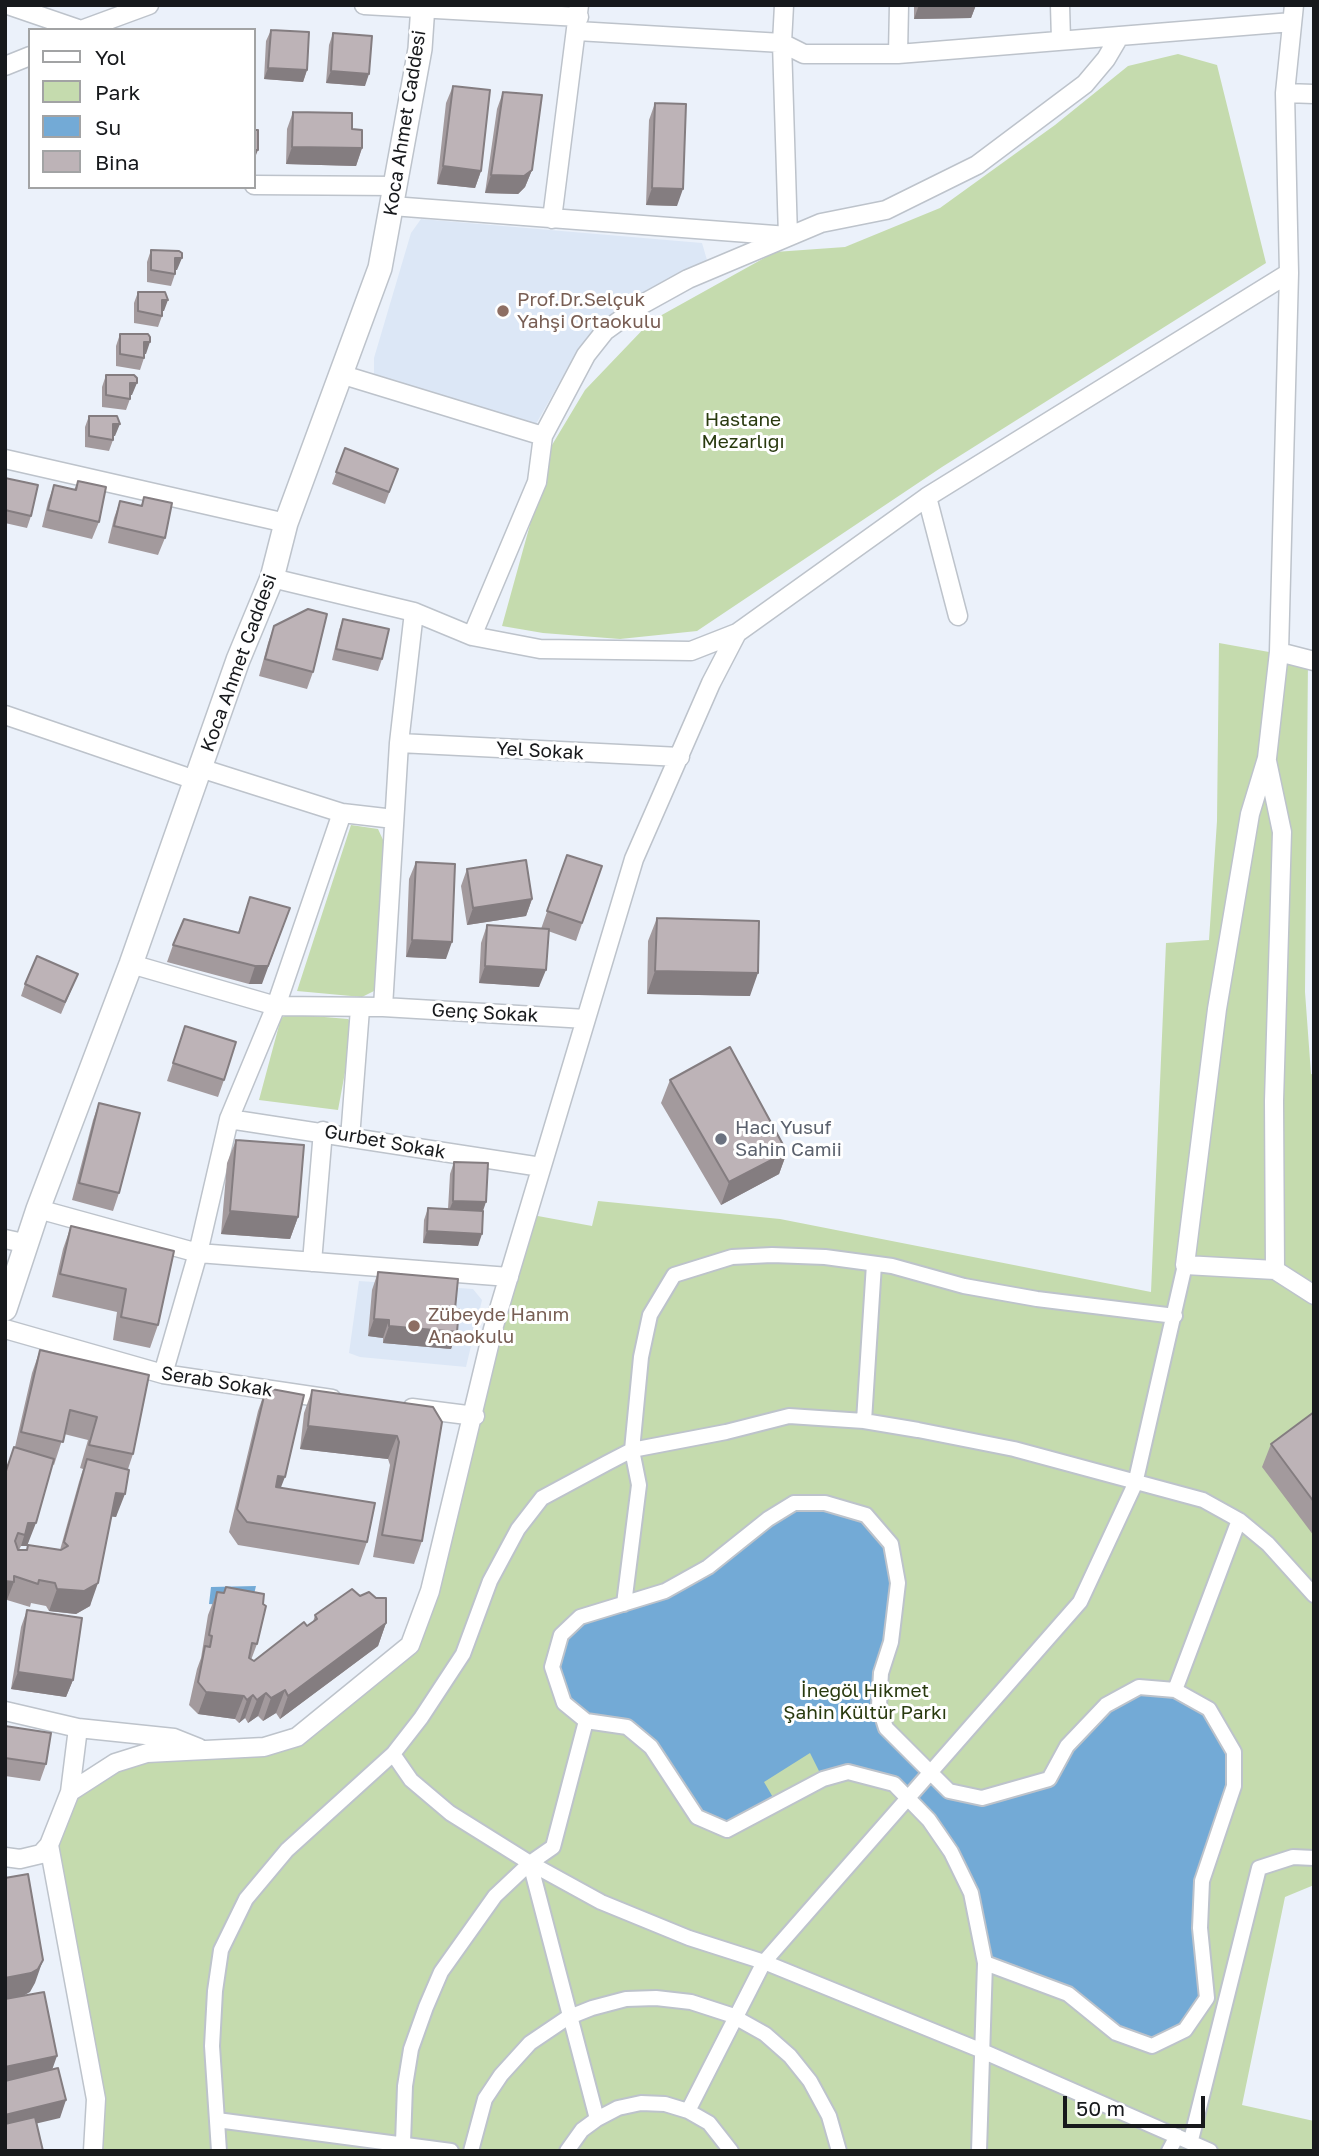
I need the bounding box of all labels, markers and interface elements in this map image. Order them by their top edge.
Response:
legend [28,28,256,189]
street label: Koca Ahmet Caddesi [379,28,431,218]
text: Yol [95,44,126,70]
text: Park [95,79,140,105]
text: Su [95,114,121,140]
text: Bina [95,149,139,175]
place label: Prof.Dr.Selçuk Yahşi Ortaokulu [517,289,661,333]
marker: Prof.Dr.Selçuk Yahşi Ortaokulu [495,303,511,319]
park label: Hastane Mezarlığı [701,409,785,453]
street label: Koca Ahmet Caddesi [196,571,282,755]
street label: Yel Sokak [495,737,585,765]
street label: Genç Sokak [431,999,539,1027]
place label: Hacı Yusuf Sahin Camii [735,1117,842,1161]
street label: Gurbet Sokak [322,1120,448,1164]
marker: Hacı Yusuf Sahin Camii [713,1131,729,1147]
place label: Zübeyde Hanım Anaokulu [428,1304,569,1348]
marker: Zübeyde Hanım Anaokulu [406,1318,422,1334]
street label: Serab Sokak [159,1362,275,1402]
park label: İnegöl Hikmet Şahin Kültür Parkı [783,1680,947,1724]
scale bar [1067,2082,1209,2126]
text: 50 m [1076,2095,1125,2121]

